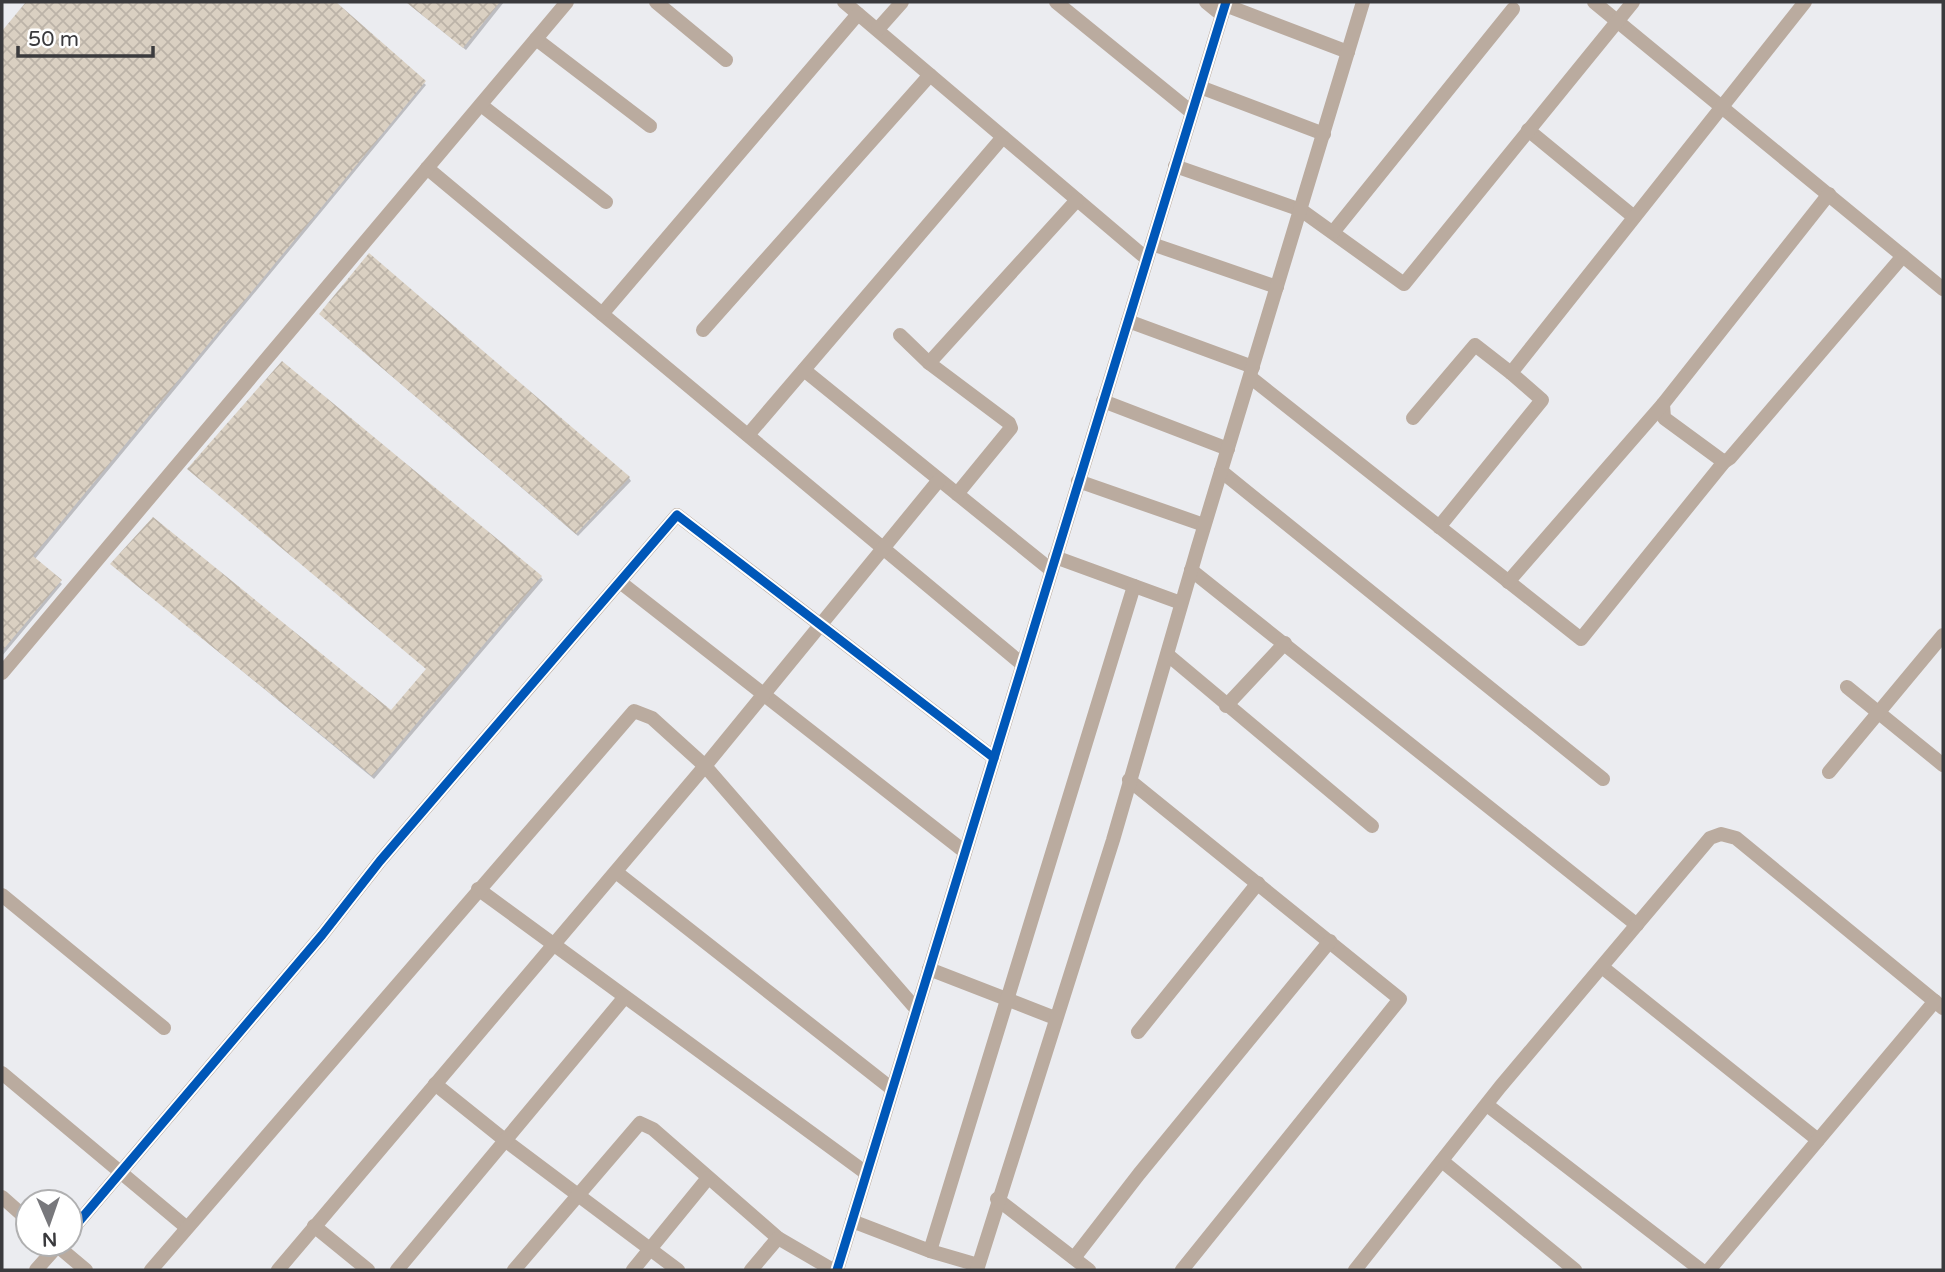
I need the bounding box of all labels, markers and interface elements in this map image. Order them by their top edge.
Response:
scale bar [18,14,152,58]
text: 50 m [28,27,79,52]
north arrow [14,1188,84,1258]
text: N [42,1228,58,1250]

